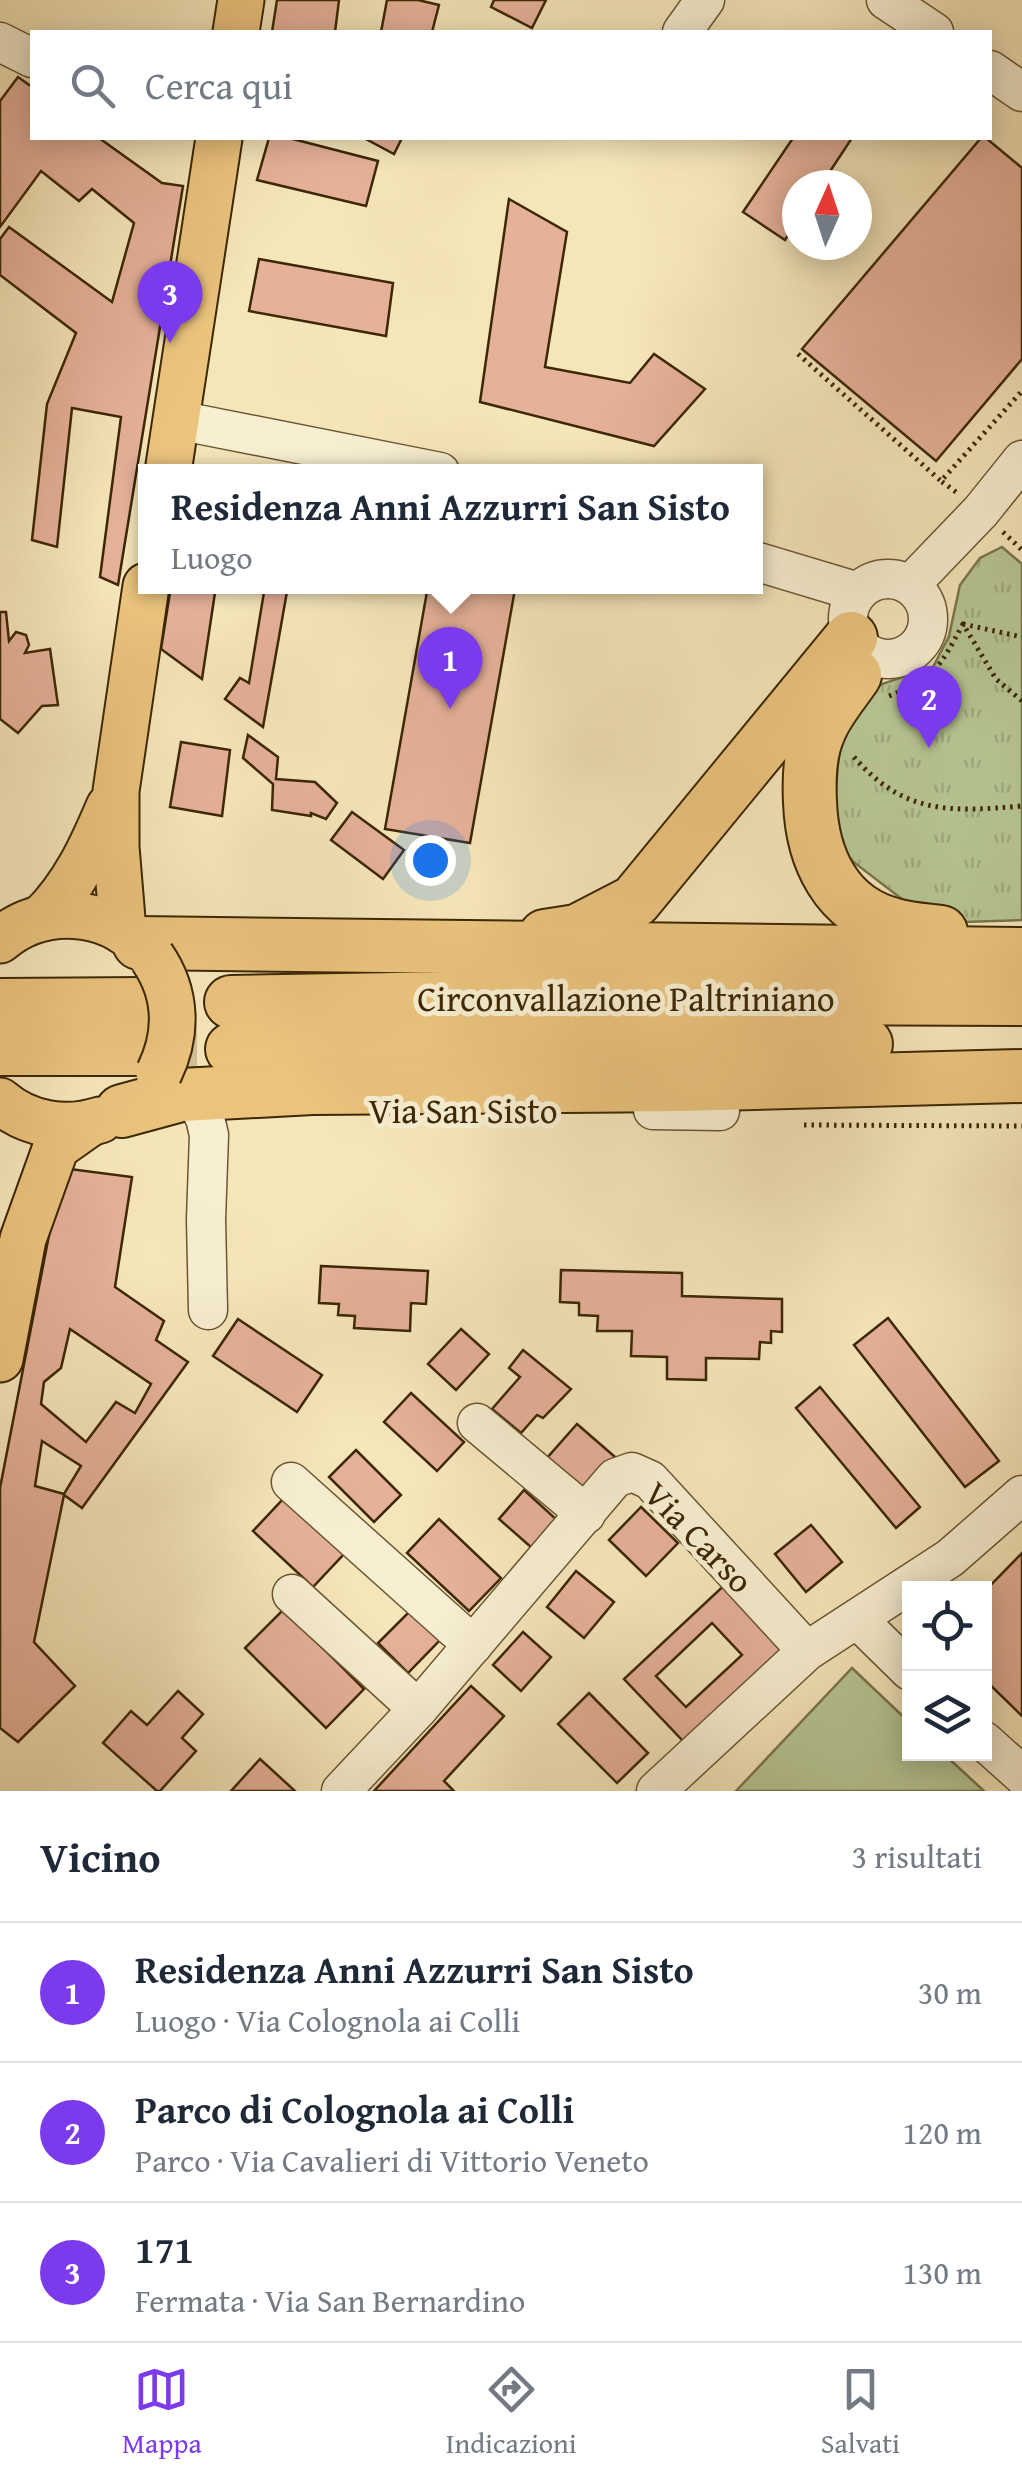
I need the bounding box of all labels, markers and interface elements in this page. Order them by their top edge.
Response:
search box [30,30,992,140]
text: Cerca qui [145,57,293,113]
icon: search [65,58,120,113]
north arrow [782,170,872,260]
pin: 3 [138,260,202,343]
popup [138,464,763,594]
text: Residenza Anni Azzurri San Sisto [171,478,730,534]
text: Luogo [171,534,253,581]
pin: 1 [418,626,482,709]
pin: 2 [896,666,962,748]
your location [405,835,456,886]
street label: Circonvallazione Paltriniano [417,973,835,1024]
street label: Via San Sisto [368,1085,558,1136]
street label: Via Carso [632,1469,766,1605]
map controls [902,1581,992,1761]
button: locate [902,1581,992,1671]
button: layers [902,1671,992,1761]
text: Vicino [40,1826,161,1887]
text: 3 risultati [852,1833,982,1880]
text: Residenza Anni Azzurri San Sisto [135,1941,694,1997]
text: 1 [64,1969,81,2016]
text: 30 m [918,1969,982,2016]
text: Luogo · Via Colognola ai Colli [135,1997,520,2044]
text: Parco di Colognola ai Colli [135,2081,574,2137]
text: 2 [64,2109,81,2156]
text: 120 m [903,2109,982,2156]
text: Parco · Via Cavalieri di Vittorio Veneto [135,2137,649,2184]
text: 171 [135,2221,194,2277]
text: 3 [64,2249,81,2296]
text: 130 m [903,2249,982,2296]
text: Fermata · Via San Bernardino [135,2277,525,2324]
tab: Mappa [122,2362,202,2463]
tab: Indicazioni [446,2362,577,2463]
tab: Salvati [821,2362,900,2463]

